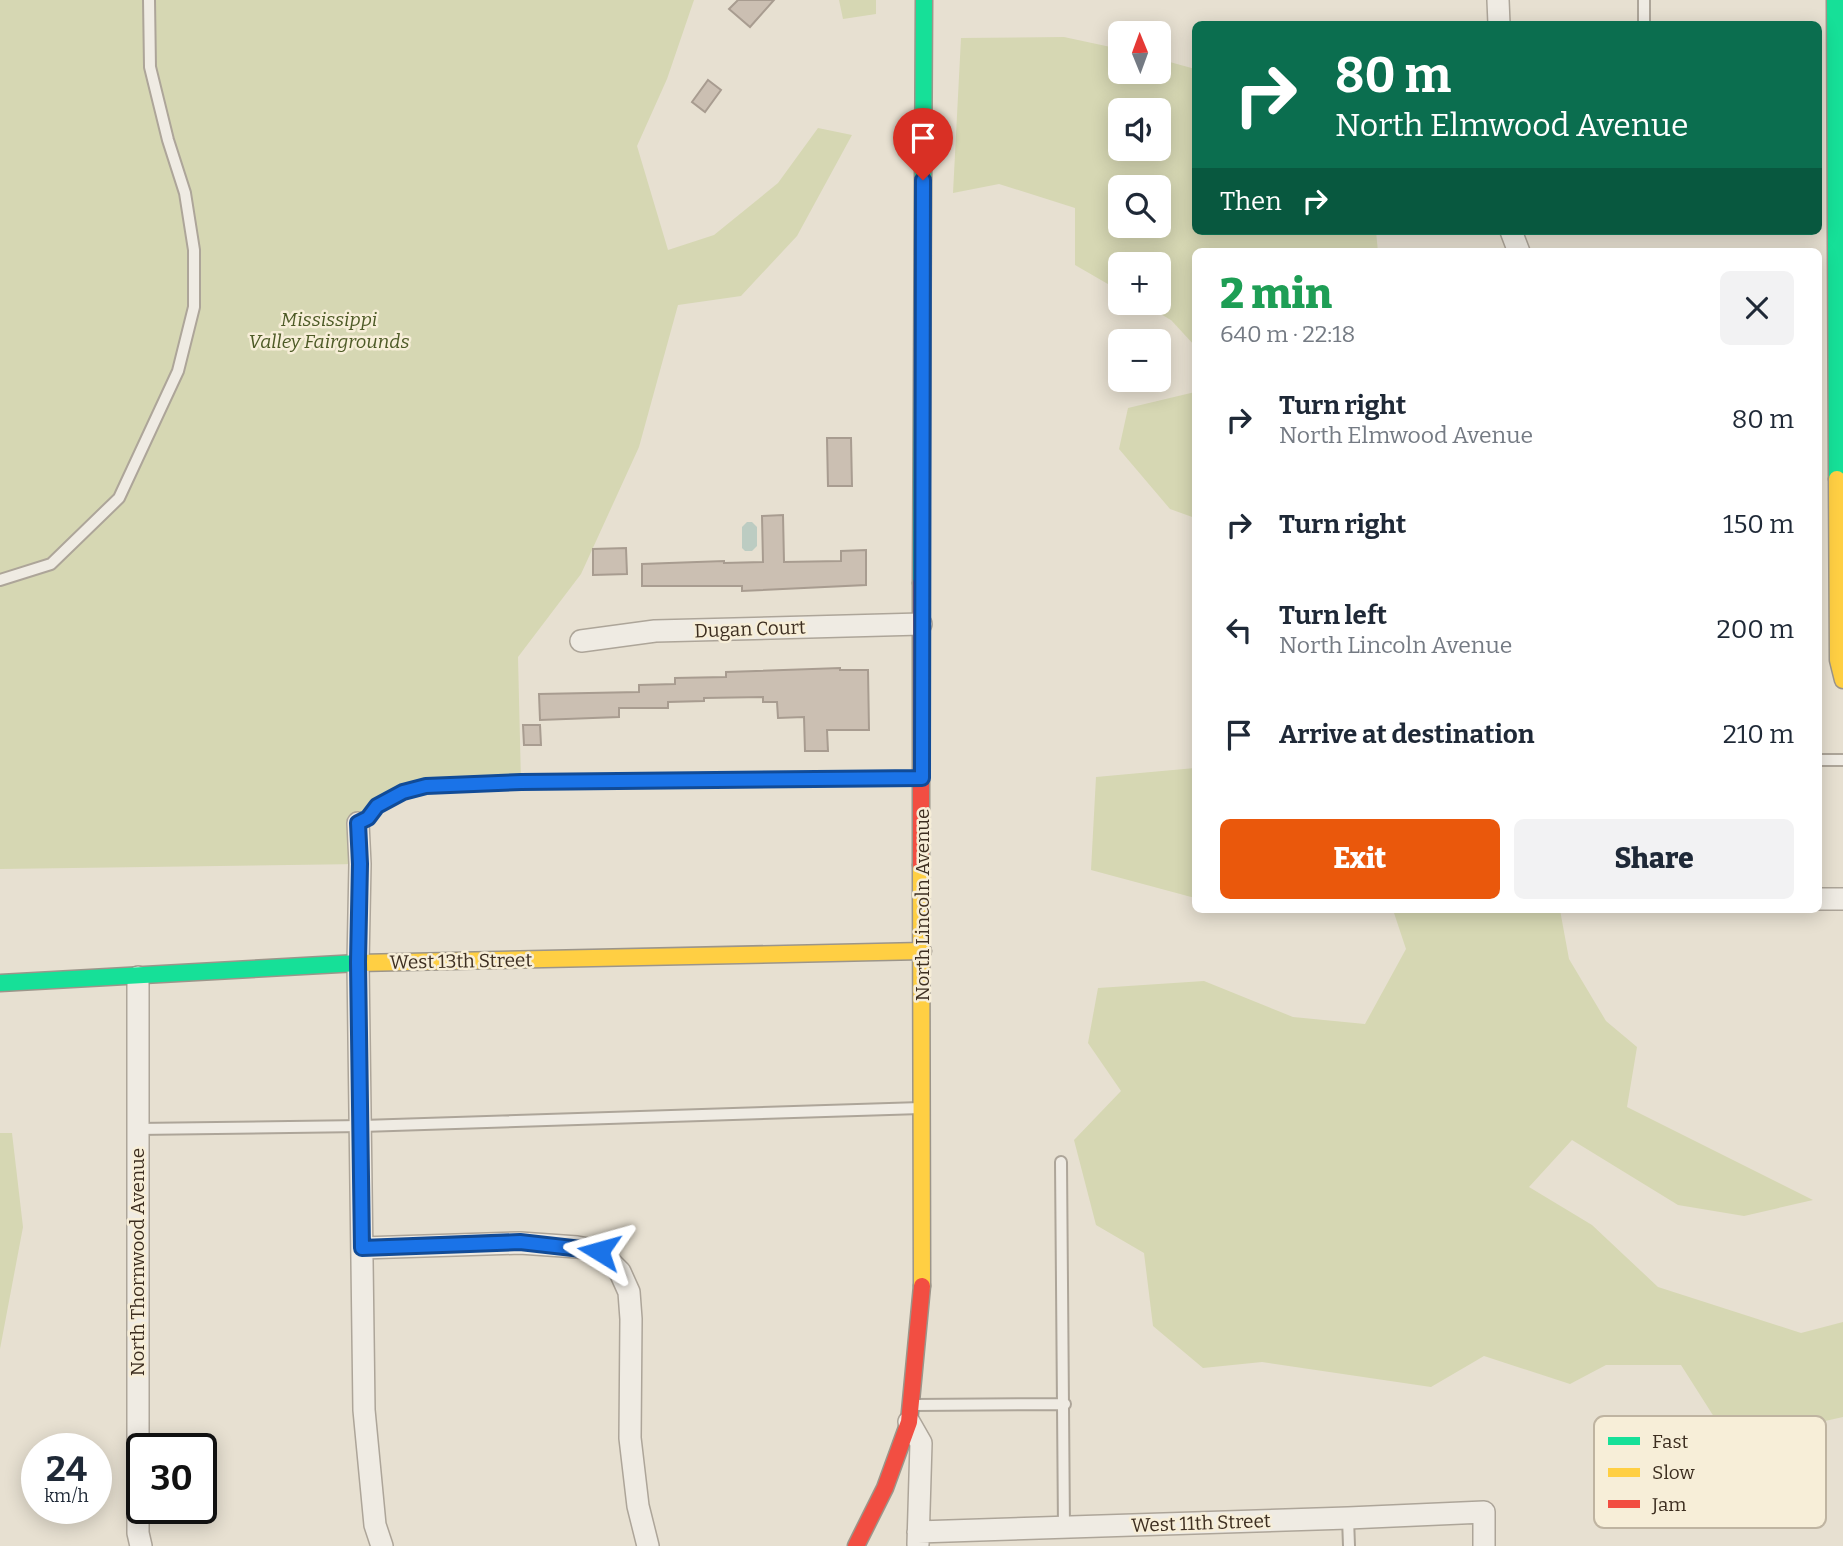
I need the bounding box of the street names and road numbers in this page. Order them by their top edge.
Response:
street label: Dugan Court [694,616,806,642]
street label: North Lincoln Avenue [911,809,934,1001]
street label: West 13th Street [390,948,533,974]
street label: North Thornwood Avenue [126,1148,149,1376]
street label: West 11th Street [1131,1509,1271,1537]

